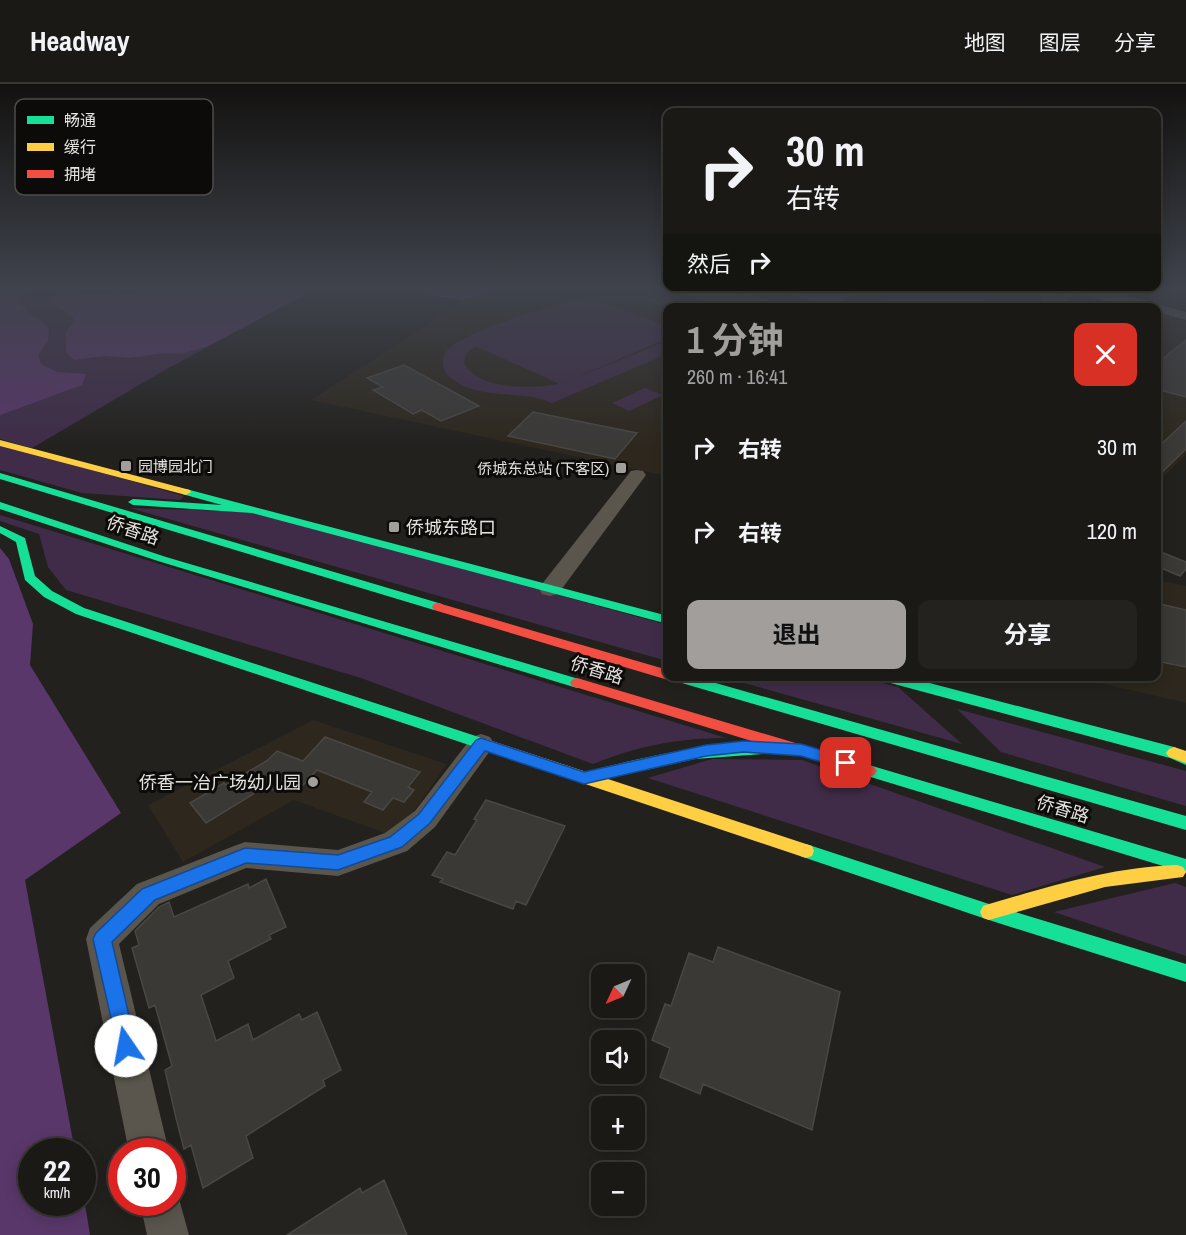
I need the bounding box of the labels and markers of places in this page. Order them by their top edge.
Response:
place label: 园博园北门 [138,456,213,477]
place label: 侨城东总站 (下客区) [477,458,609,479]
marker: 园博园北门 [119,459,133,473]
marker: 侨城东总站 (下客区) [614,461,628,475]
place label: 侨城东路口 [406,515,496,540]
marker: 侨城东路口 [387,520,401,534]
pin [820,737,871,788]
place label: 侨香一冶广场幼儿园 [139,770,301,795]
marker: 侨香一冶广场幼儿园 [306,775,320,789]

